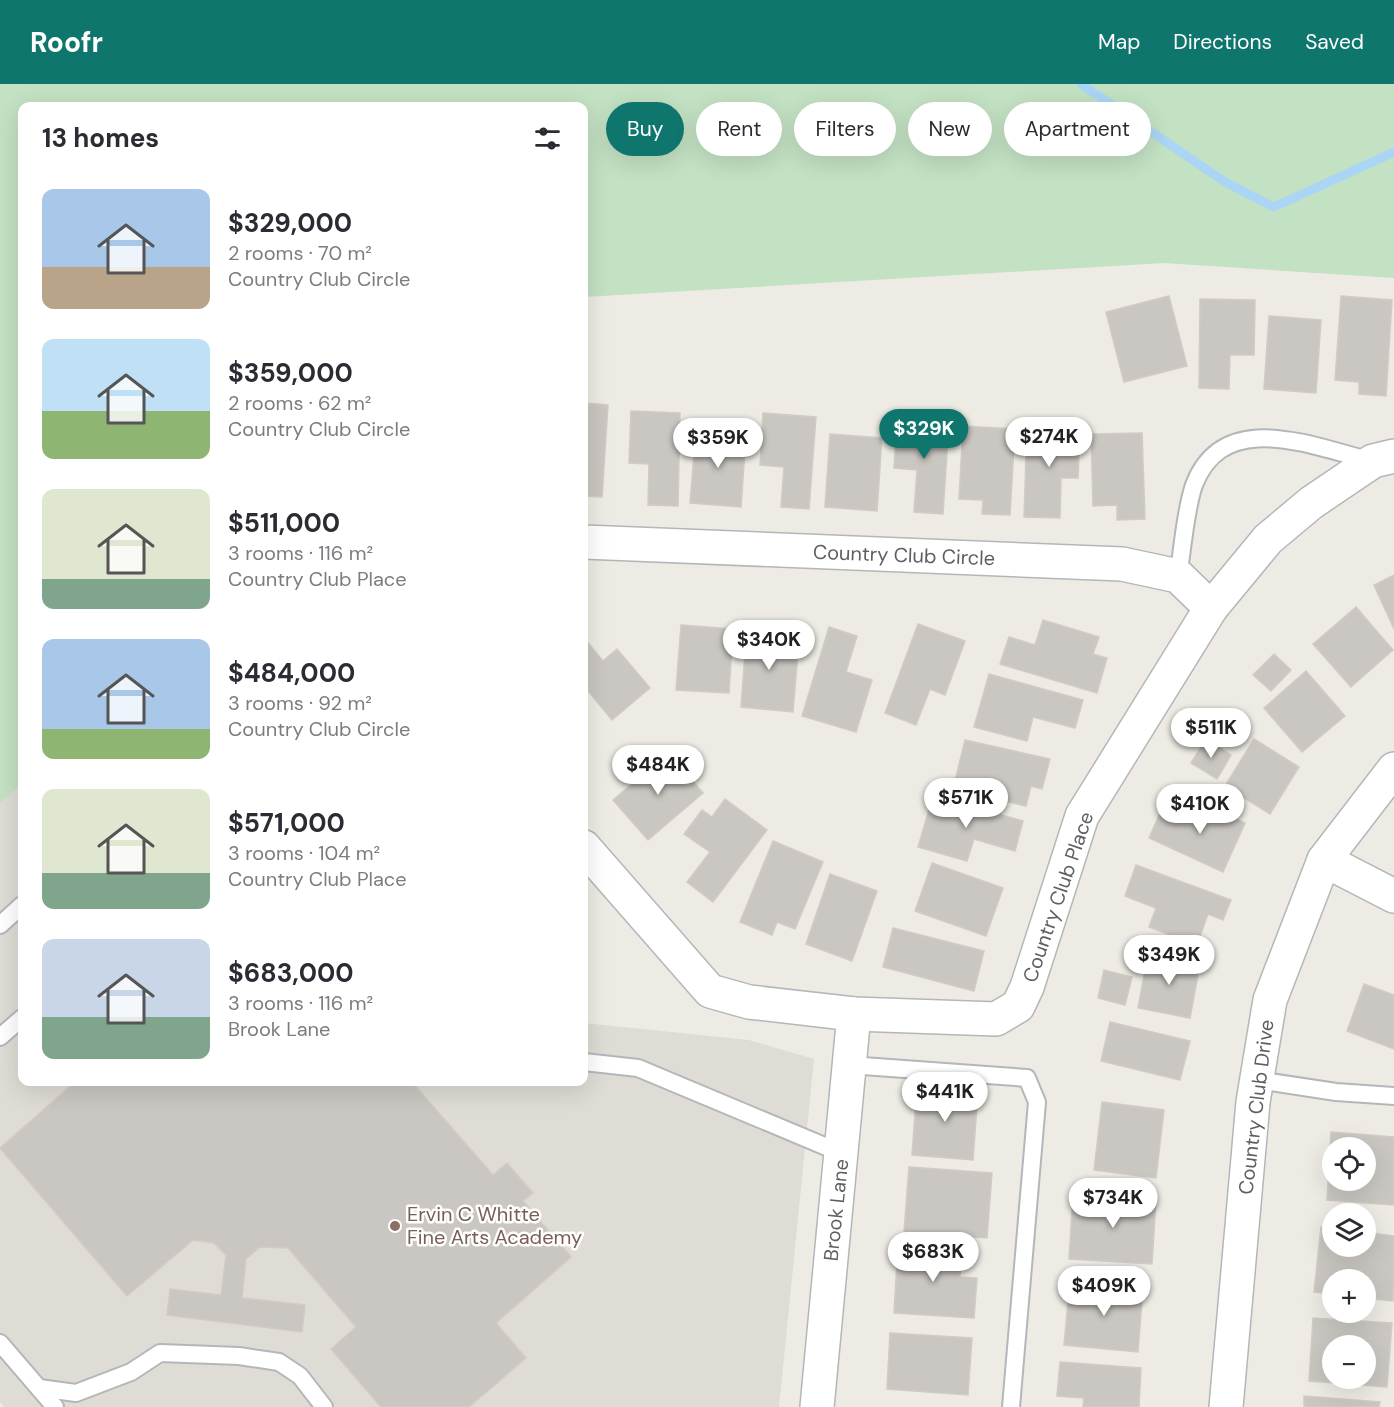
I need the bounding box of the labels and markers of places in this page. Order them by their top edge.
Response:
pin: $329K [882,409,966,460]
pin: $274K [1007,417,1091,468]
pin: $359K [676,418,760,469]
pin: $340K [727,620,811,671]
pin: $511K [1169,708,1253,759]
pin: $484K [616,745,700,796]
pin: $571K [924,778,1008,829]
pin: $410K [1158,784,1242,835]
pin: $349K [1127,935,1211,986]
pin: $441K [903,1072,987,1123]
pin: $734K [1071,1178,1155,1229]
place label: Ervin C Whitte Fine Arts Academy [407,1201,582,1250]
marker: Ervin C Whitte Fine Arts Academy [388,1219,402,1233]
pin: $683K [891,1232,975,1283]
pin: $409K [1062,1266,1146,1317]

